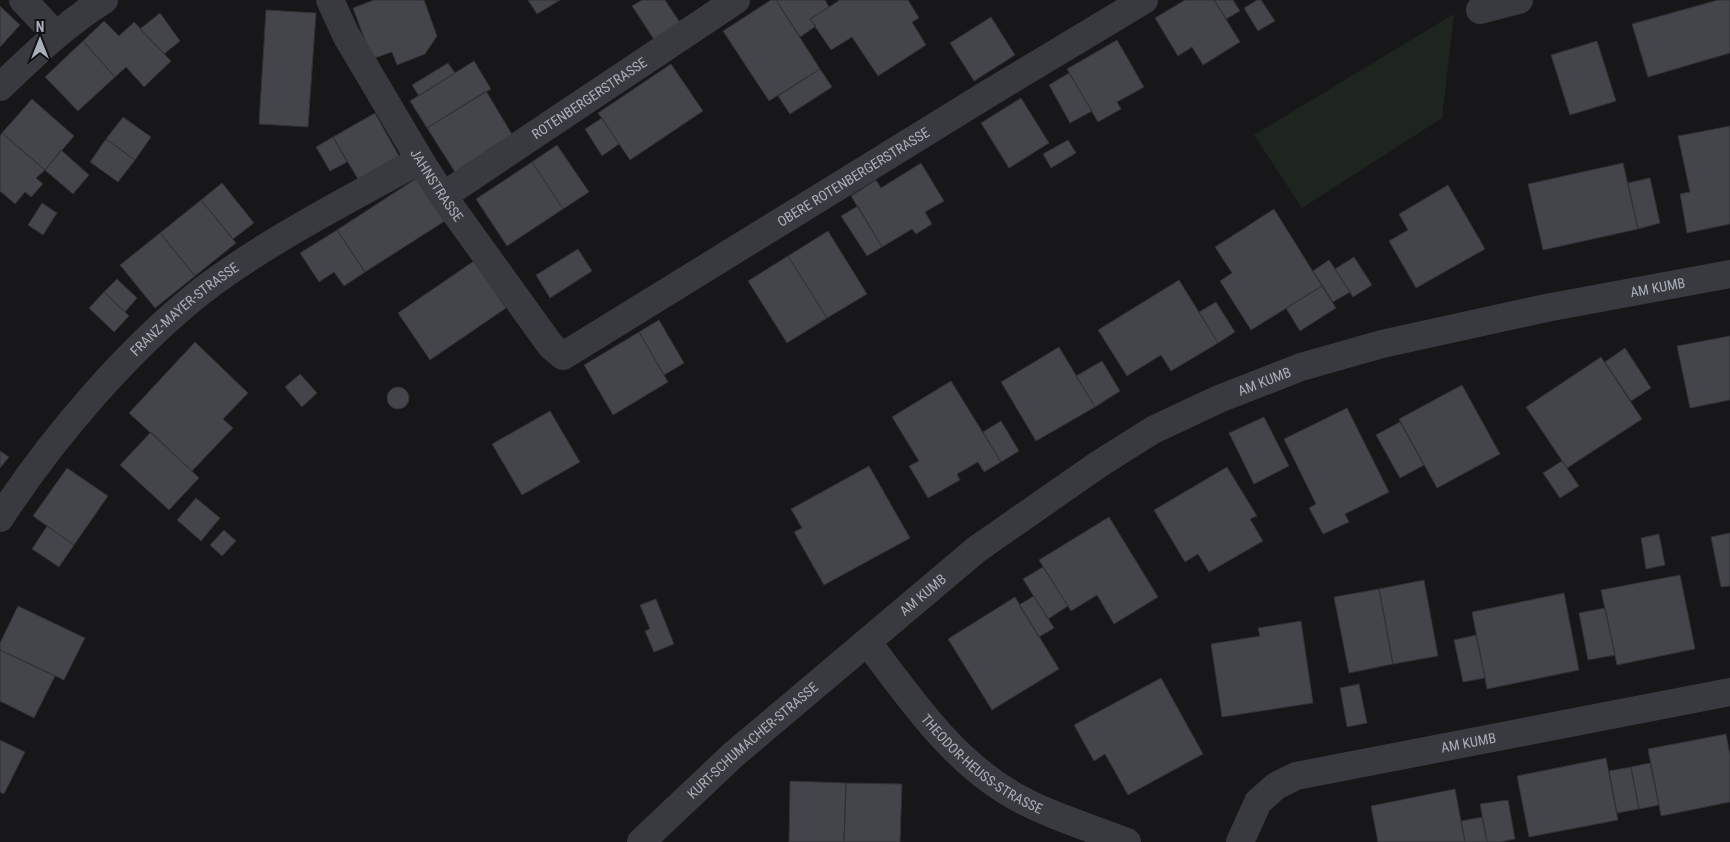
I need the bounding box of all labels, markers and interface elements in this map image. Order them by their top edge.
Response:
north arrow [15,15,65,65]
text: N [36,19,44,35]
street label: ROTENBERGERSTRASSE [529,54,650,142]
street label: OBERE ROTENBERGERSTRASSE [774,124,932,230]
street label: JAHNSTRASSE [407,146,467,225]
street label: FRANZ-MAYER-STRASSE [127,259,242,359]
street label: AM KUMB [1629,274,1686,300]
street label: AM KUMB [1235,364,1293,399]
street label: AM KUMB [896,571,949,619]
street label: KURT-SCHUMACHER-STRASSE [684,679,821,802]
street label: THEODOR-HEUSS-STRASSE [918,711,1045,817]
street label: AM KUMB [1440,729,1497,756]

